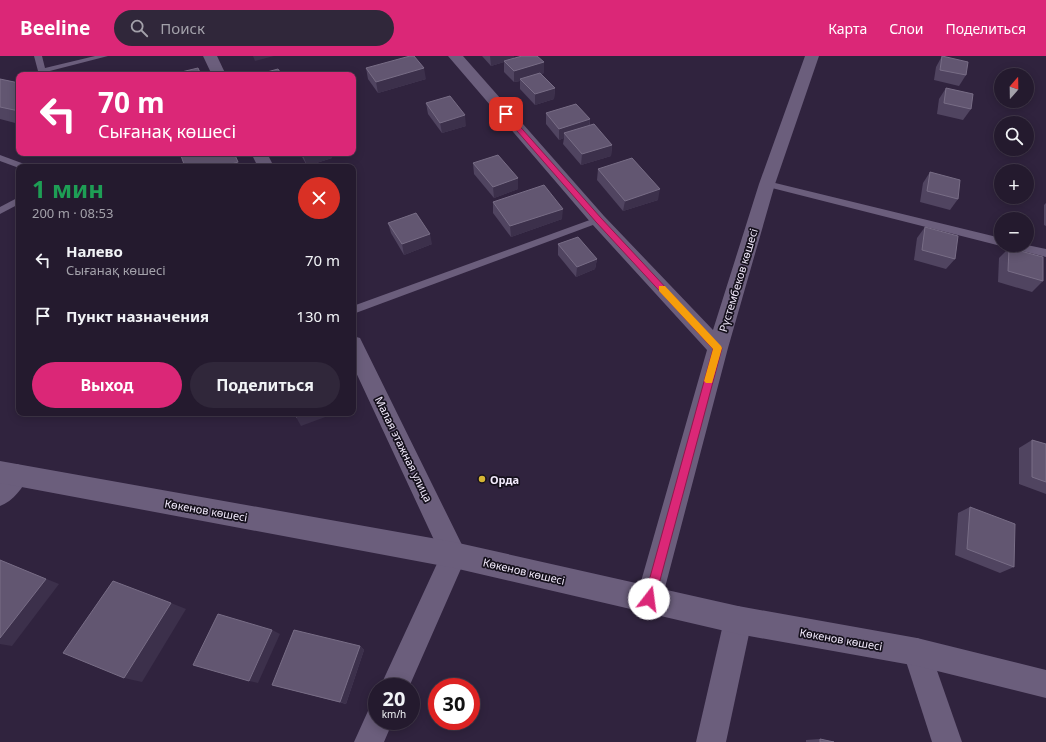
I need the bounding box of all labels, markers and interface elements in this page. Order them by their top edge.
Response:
search box [114,10,394,46]
text: Beeline [20,15,90,41]
icon: search [128,17,150,39]
text: Поиск [160,18,205,38]
text: Карта [828,19,867,38]
text: Слои [889,19,923,38]
text: Поделиться [945,19,1026,38]
north arrow [994,68,1034,108]
map controls [994,68,1034,252]
text: 70 m [98,83,165,121]
icon: left [32,88,84,140]
pin [489,97,523,131]
icon: arrive [495,103,517,125]
button: search [994,116,1034,156]
text: Сығанақ көшесі [98,119,236,143]
button: + [994,164,1034,204]
text: 1 мин [32,172,104,205]
button: close [298,177,340,219]
text: 200 m · 08:53 [32,204,113,222]
button: − [994,212,1034,252]
street label: Рүстембеков көшесі [715,226,761,334]
text: Налево [66,241,123,261]
icon: left [32,249,54,271]
text: 70 m [305,250,340,270]
text: Сығанақ көшесі [66,261,166,279]
icon: arrive [32,305,54,327]
text: Пункт назначения [66,306,209,326]
text: 130 m [296,306,340,326]
button: Выход [32,362,182,408]
button: Поделиться [190,362,340,408]
street label: Малая этажная улица [372,394,436,504]
place label: Орда [490,472,519,487]
marker: Орда [477,474,487,484]
street label: Көкенов көшесі [163,495,249,525]
street label: Көкенов көшесі [481,554,567,588]
position arrow [628,578,670,620]
street label: Көкенов көшесі [798,624,884,654]
speed limit sign: 30 [428,678,480,730]
text: 20 [383,685,405,712]
text: km/h [382,707,406,721]

